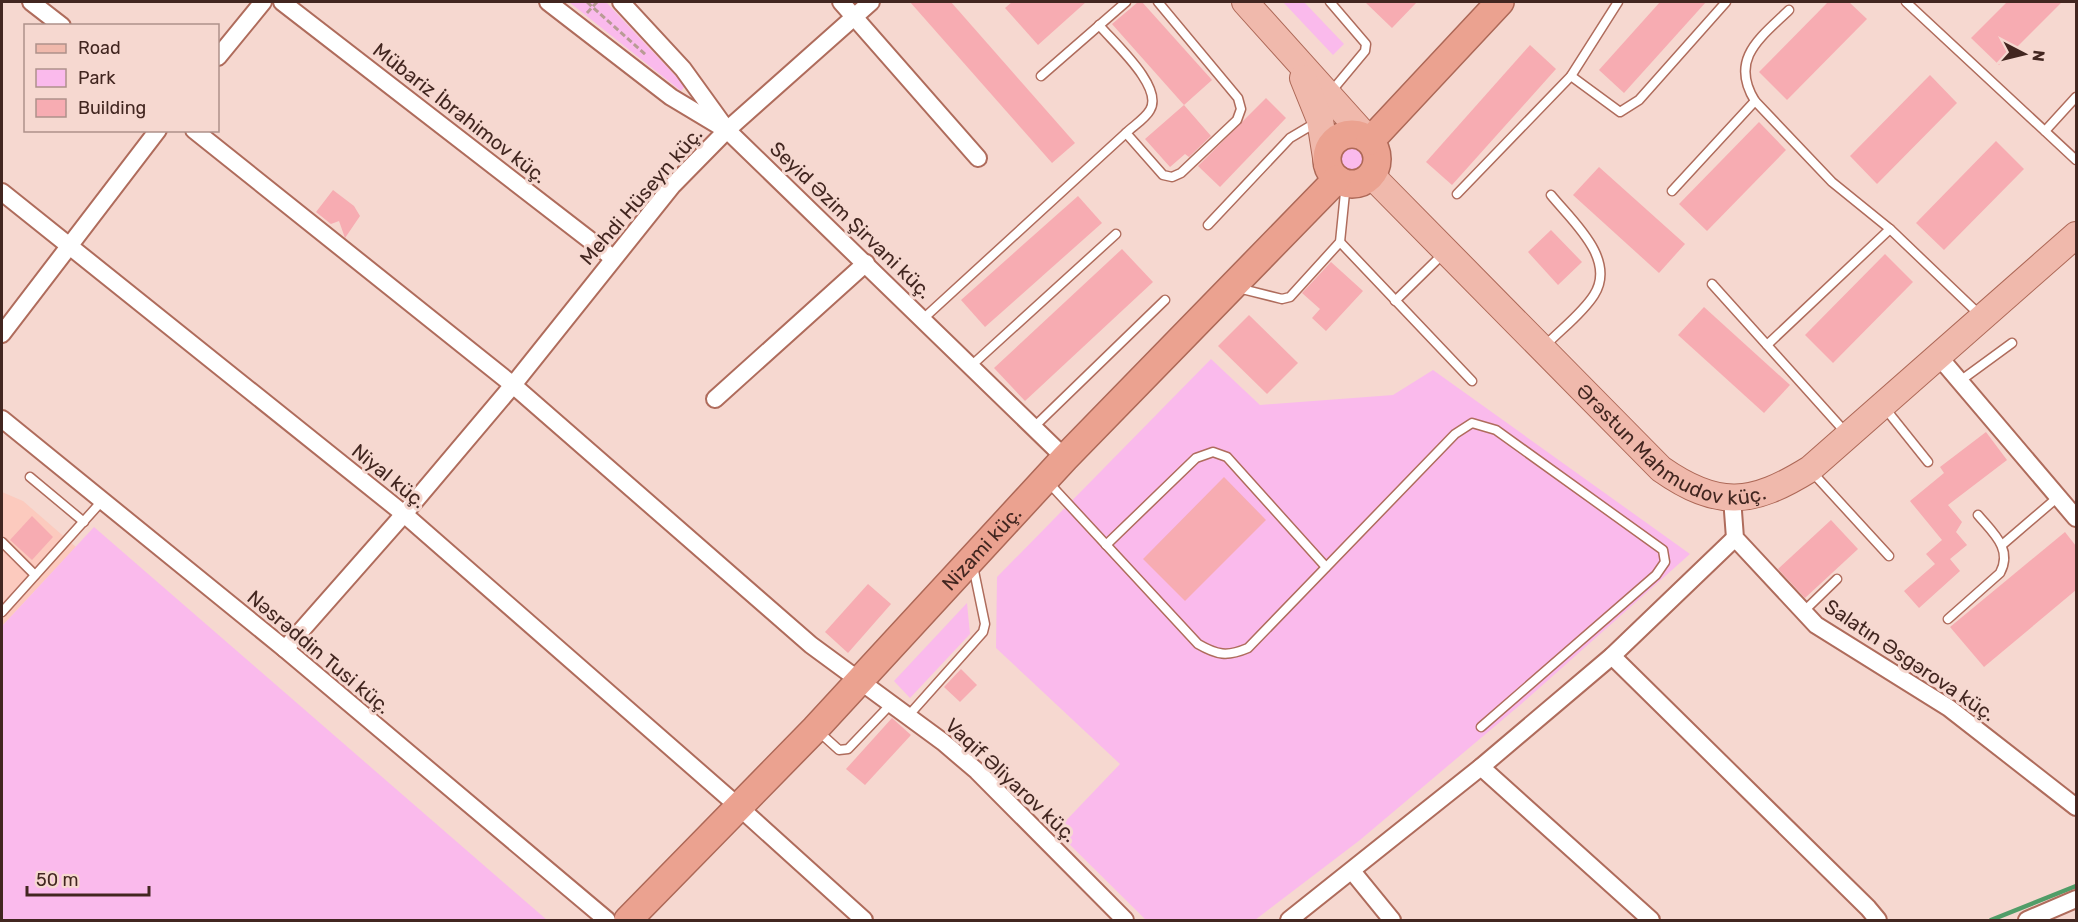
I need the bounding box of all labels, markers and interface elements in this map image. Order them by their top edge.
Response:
legend [24,24,219,132]
north arrow [1994,24,2054,84]
text: Road [78,37,121,59]
street label: Mübariz İbrahimov küç. [368,38,552,188]
text: N [2028,49,2049,63]
text: Park [78,67,116,89]
text: Building [78,97,146,119]
street label: Mehdi Hüseyn küç. [575,122,707,270]
street label: Seyid Əzim Şirvani küç. [765,136,937,304]
street label: Ərəstun Mahmudov küç. [1571,378,1769,510]
street label: Niyal küç. [347,439,431,513]
street label: Nizami küç. [937,501,1026,595]
street label: Nəsrəddin Tusi küç. [243,585,395,719]
street label: Salatın Əsgərova küç. [1820,594,2000,726]
street label: Vaqif Əliyarov küç. [940,713,1082,847]
scale bar [27,859,148,897]
text: 50 m [36,869,79,891]

